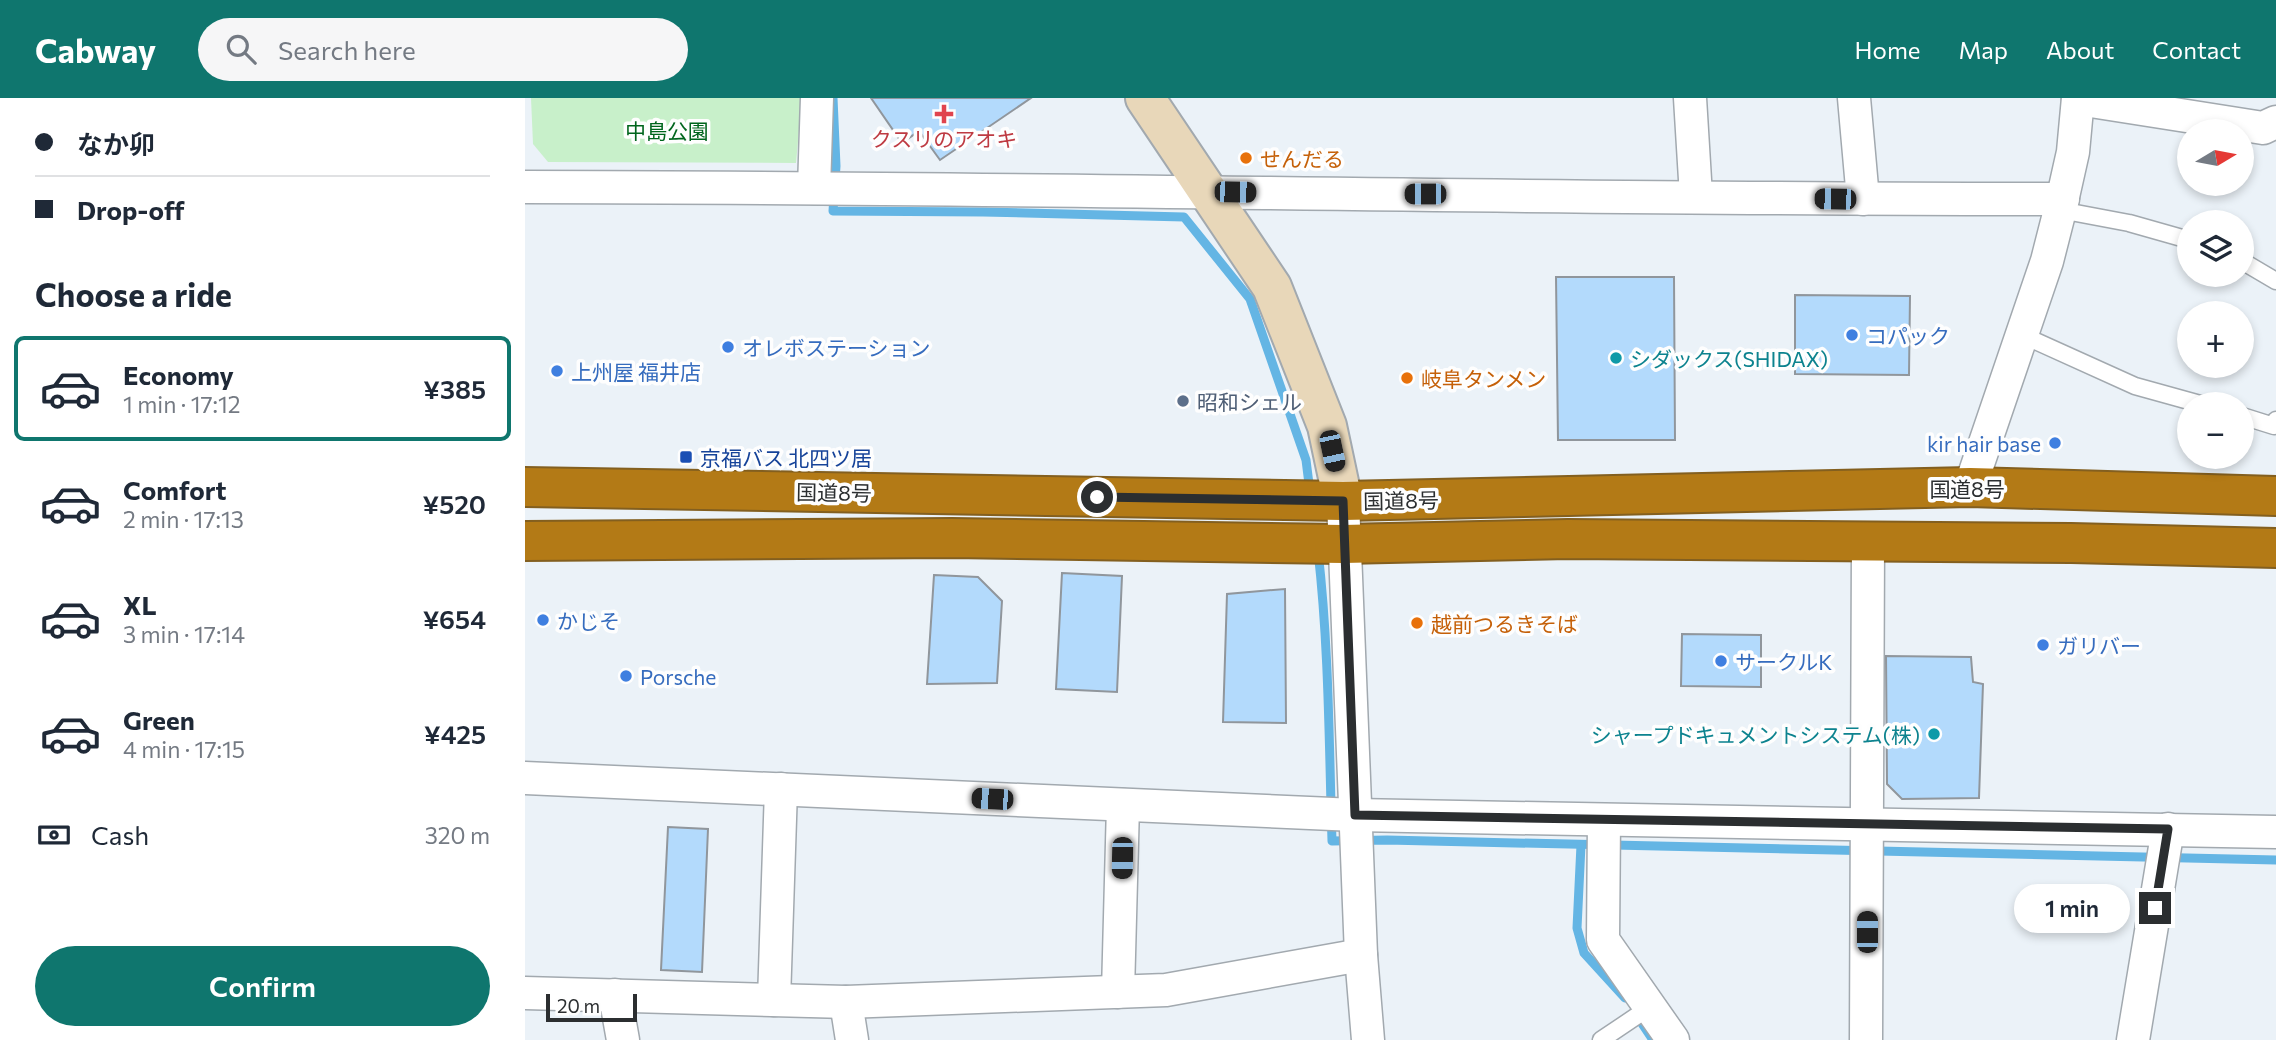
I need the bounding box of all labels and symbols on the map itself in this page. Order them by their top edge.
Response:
marker: クスリのアオキ [936,106,952,122]
park label: 中島公園 [625,118,709,143]
north arrow [2177,119,2254,196]
place label: クスリのアオキ [871,126,1017,151]
place label: せんだる [1260,146,1344,171]
marker: せんだる [1238,150,1254,166]
car [1214,181,1257,203]
car [1405,184,1447,205]
car [1814,188,1857,210]
place label: コパック [1866,323,1950,348]
marker: コパック [1844,327,1860,343]
place label: オレボステーション [742,335,931,360]
marker: オレボステーション [720,339,736,355]
place label: シダックス(SHIDAX) [1630,346,1828,371]
marker: シダックス(SHIDAX) [1608,350,1624,366]
place label: 上州屋 福井店 [571,359,701,384]
marker: 上州屋 福井店 [549,363,565,379]
place label: 岐阜タンメン [1421,366,1546,391]
marker: 岐阜タンメン [1399,370,1415,386]
place label: 昭和シェル [1197,389,1302,414]
marker: 昭和シェル [1175,393,1191,409]
car [1318,428,1347,474]
place label: kir hair base [1927,431,2041,456]
marker: kir hair base [2047,435,2063,451]
place label: 京福バス 北四ツ居 [700,445,872,470]
marker: 京福バス 北四ツ居 [678,449,694,465]
street label: 国道8号 [1929,476,2005,501]
street label: 国道8号 [796,479,872,505]
route start [1081,481,1113,513]
street label: 国道8号 [1363,487,1439,513]
place label: かじそ [557,608,620,633]
place label: 越前つるきそば [1431,611,1578,636]
marker: かじそ [535,612,551,628]
marker: 越前つるきそば [1409,615,1425,631]
place label: ガリバー [2057,633,2141,658]
marker: ガリバー [2035,637,2051,653]
place label: サークルK [1735,649,1832,674]
marker: サークルK [1713,653,1729,669]
place label: Porsche [640,664,716,689]
marker: Porsche [618,668,634,684]
place label: シャープドキュメントシステム(株) [1591,722,1920,747]
marker: シャープドキュメントシステム(株) [1926,726,1942,742]
car [971,787,1014,811]
car [1112,837,1133,879]
callout: 1 min [2015,884,2131,932]
route end [2139,892,2171,924]
car [1857,911,1878,953]
scale bar [546,991,637,1023]

